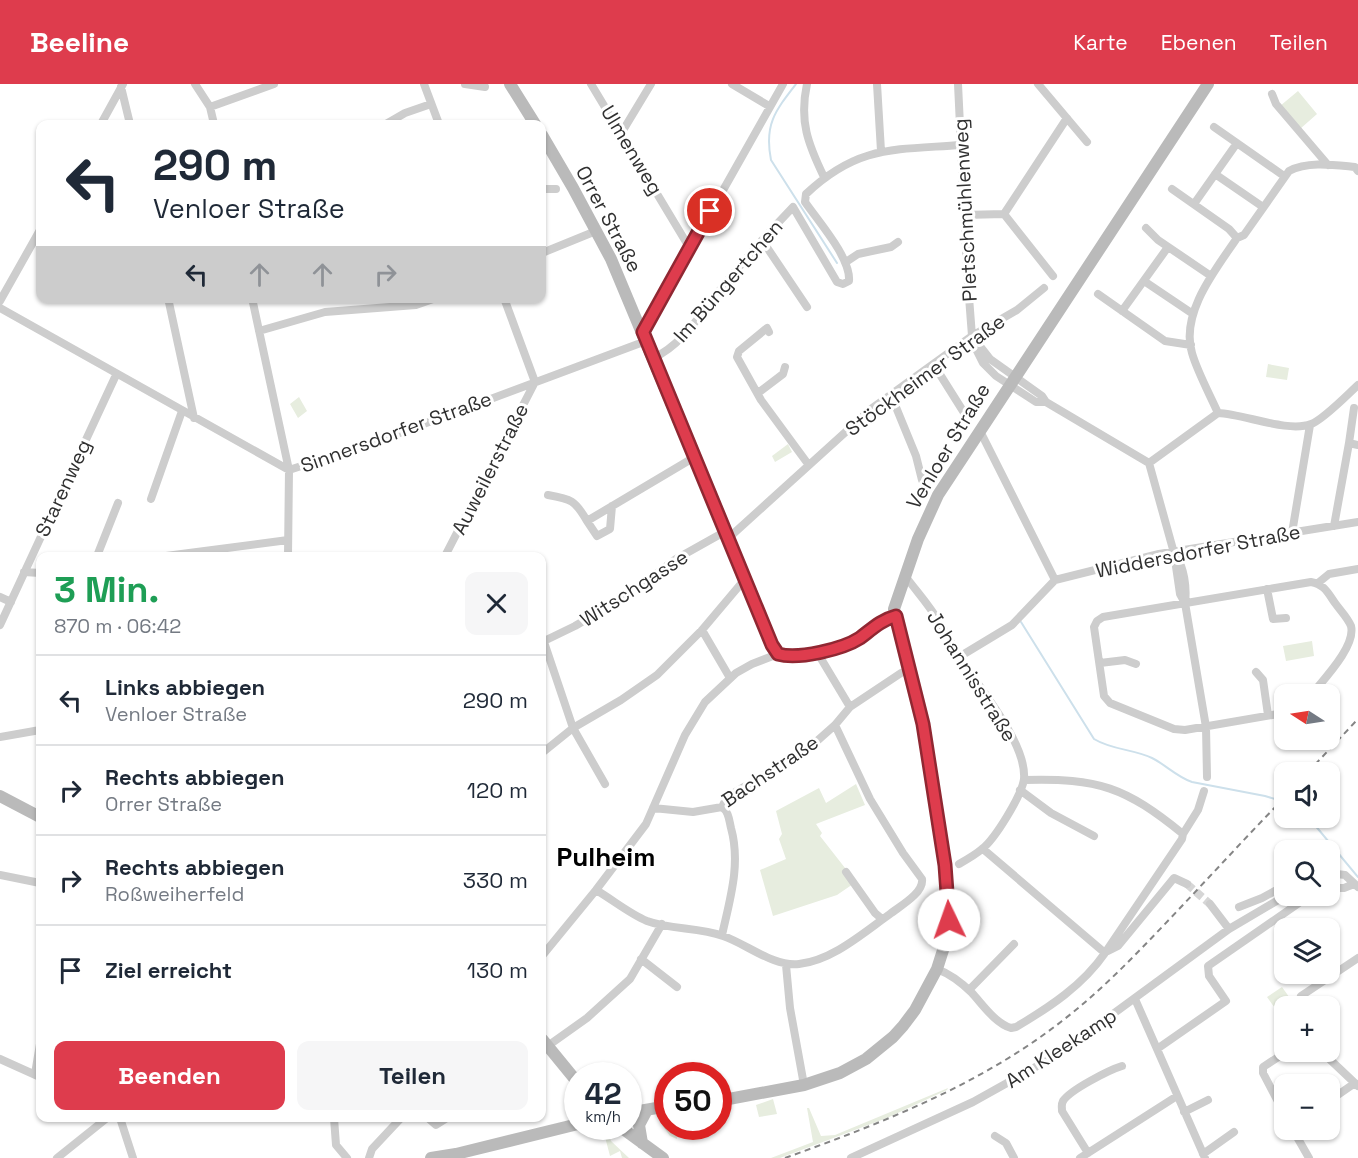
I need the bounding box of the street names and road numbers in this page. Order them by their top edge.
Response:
street label: Ulmenweg [595,100,669,200]
street label: Pletschmühlenweg [947,118,983,302]
street label: Orrer Straße [570,161,648,277]
street label: Im Büngertchen [668,214,788,348]
street label: Stöckheimer Straße [840,308,1010,442]
street label: Venloer Straße [900,378,996,514]
street label: Sinnersdorfer Straße [297,385,495,479]
street label: Auweilerstraße [446,399,534,539]
street label: Starenweg [29,435,97,541]
street label: Widdersdorfer Straße [1093,518,1303,584]
street label: Witschgasse [575,543,693,633]
street label: Johannisstraße [921,605,1023,747]
street label: Bachstraße [717,729,823,813]
street label: Am Kleekamp [1000,1002,1122,1094]

